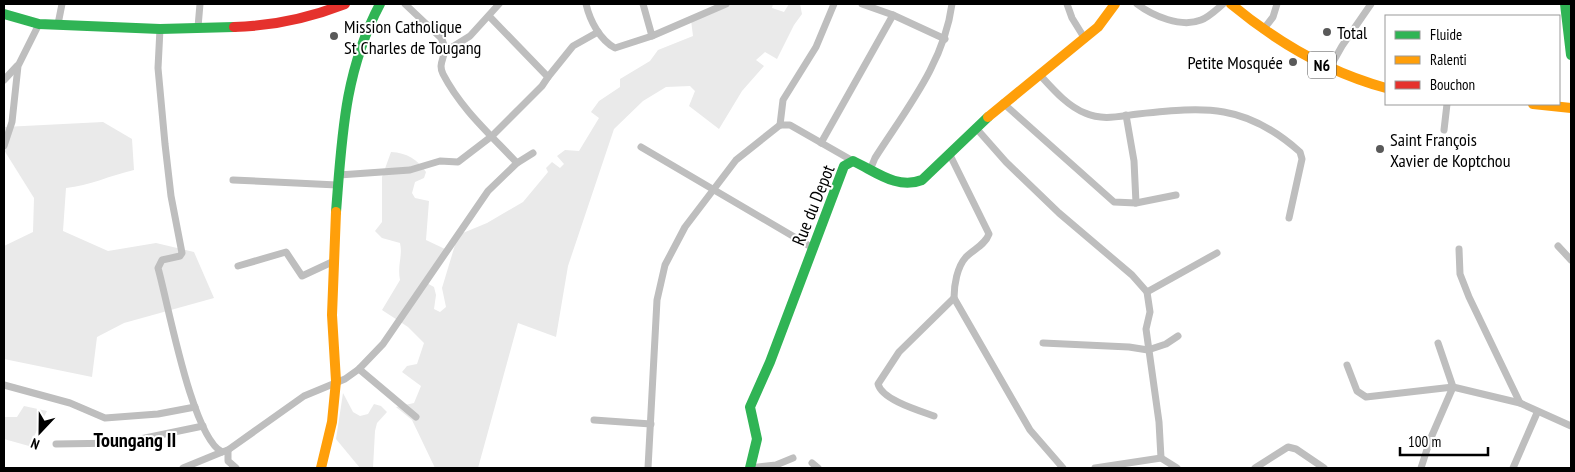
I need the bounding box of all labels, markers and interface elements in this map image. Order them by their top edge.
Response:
place label: Mission Catholique St Charles de Tougang [344,15,481,59]
legend [1385,15,1560,105]
place label: Total [1337,21,1368,44]
text: Fluide [1430,25,1462,44]
marker: Total [1321,26,1333,38]
marker: Mission Catholique St Charles de Tougang [328,30,340,42]
text: Ralenti [1430,50,1467,69]
place label: Petite Mosquée [1187,51,1283,74]
road number: N6 [1308,52,1336,78]
marker: Petite Mosquée [1287,56,1299,68]
text: Bouchon [1430,75,1475,94]
place label: Saint François Xavier de Koptchou [1390,128,1510,172]
marker: Saint François Xavier de Koptchou [1374,143,1386,155]
street label: Rue du Depot [786,161,840,249]
north arrow [15,407,65,457]
scale bar [1400,424,1488,456]
district label: Toungang II [94,427,176,453]
text: 100 m [1408,432,1441,451]
text: N [28,434,42,454]

